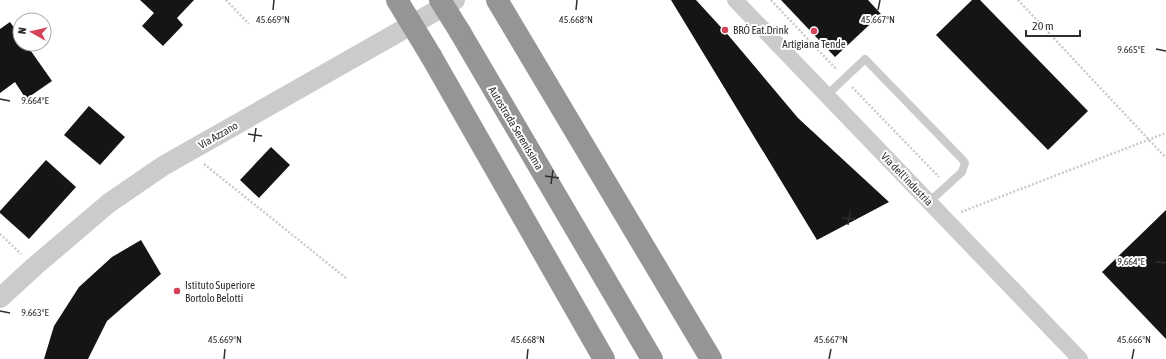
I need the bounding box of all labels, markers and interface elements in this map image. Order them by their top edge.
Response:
north arrow [12,12,52,52]
scale bar [1026,12,1080,38]
text: 45.669°N [256,14,290,25]
text: 45.668°N [559,14,593,25]
text: 45.667°N [861,14,895,25]
text: 20 m [1032,19,1054,33]
place label: BRÓ Eat.Drink [733,24,789,36]
marker: BRÓ Eat.Drink [720,25,730,35]
marker: Artigiana Tende [809,26,819,36]
text: N [16,27,28,35]
place label: Artigiana Tende [782,38,846,50]
text: 9.665°E [1117,44,1146,55]
street label: Autostrada Serenissima [486,84,546,172]
text: 9.664°E [21,95,50,106]
street label: Via Azzano [196,119,240,151]
street label: Via dell'industria [879,150,935,208]
text: 9.664°E [1117,256,1146,267]
place label: Istituto Superiore Bortolo Belotti [185,279,255,304]
marker: Istituto Superiore Bortolo Belotti [172,286,182,296]
text: 9.663°E [21,307,50,318]
text: 45.669°N [208,334,242,345]
text: 45.668°N [511,334,545,345]
text: 45.667°N [814,334,848,345]
text: 45.666°N [1117,334,1151,345]

